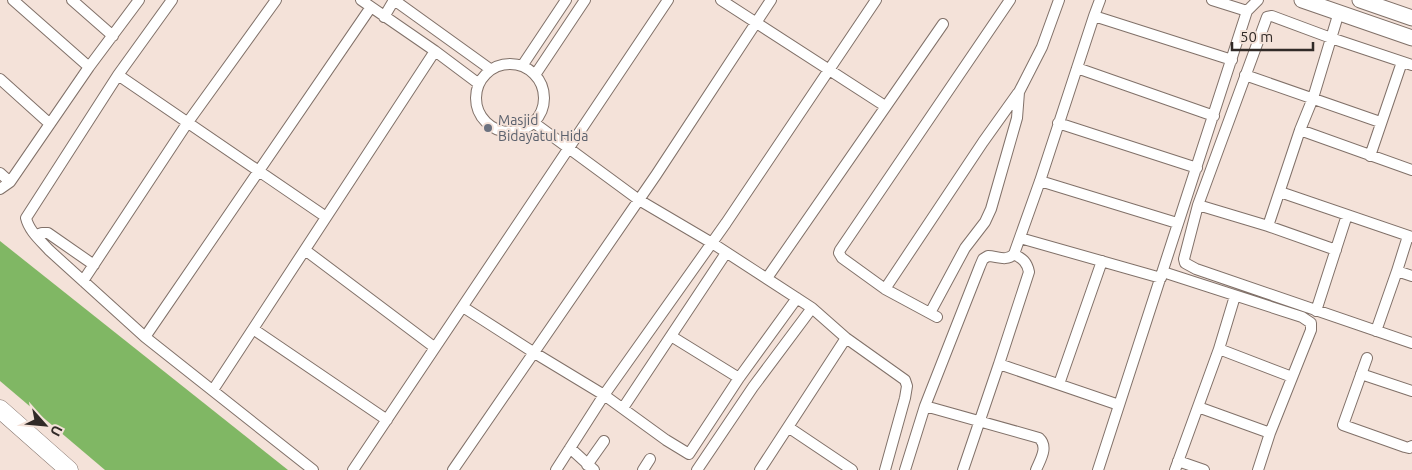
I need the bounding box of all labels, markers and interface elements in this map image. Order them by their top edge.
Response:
scale bar [1232,20,1313,52]
text: 50 m [1240,28,1273,45]
place label: Masjid Bidayatul Hida [498,112,589,144]
marker: Masjid Bidayatul Hida [482,122,494,134]
north arrow [20,400,70,450]
text: U [47,423,66,439]

